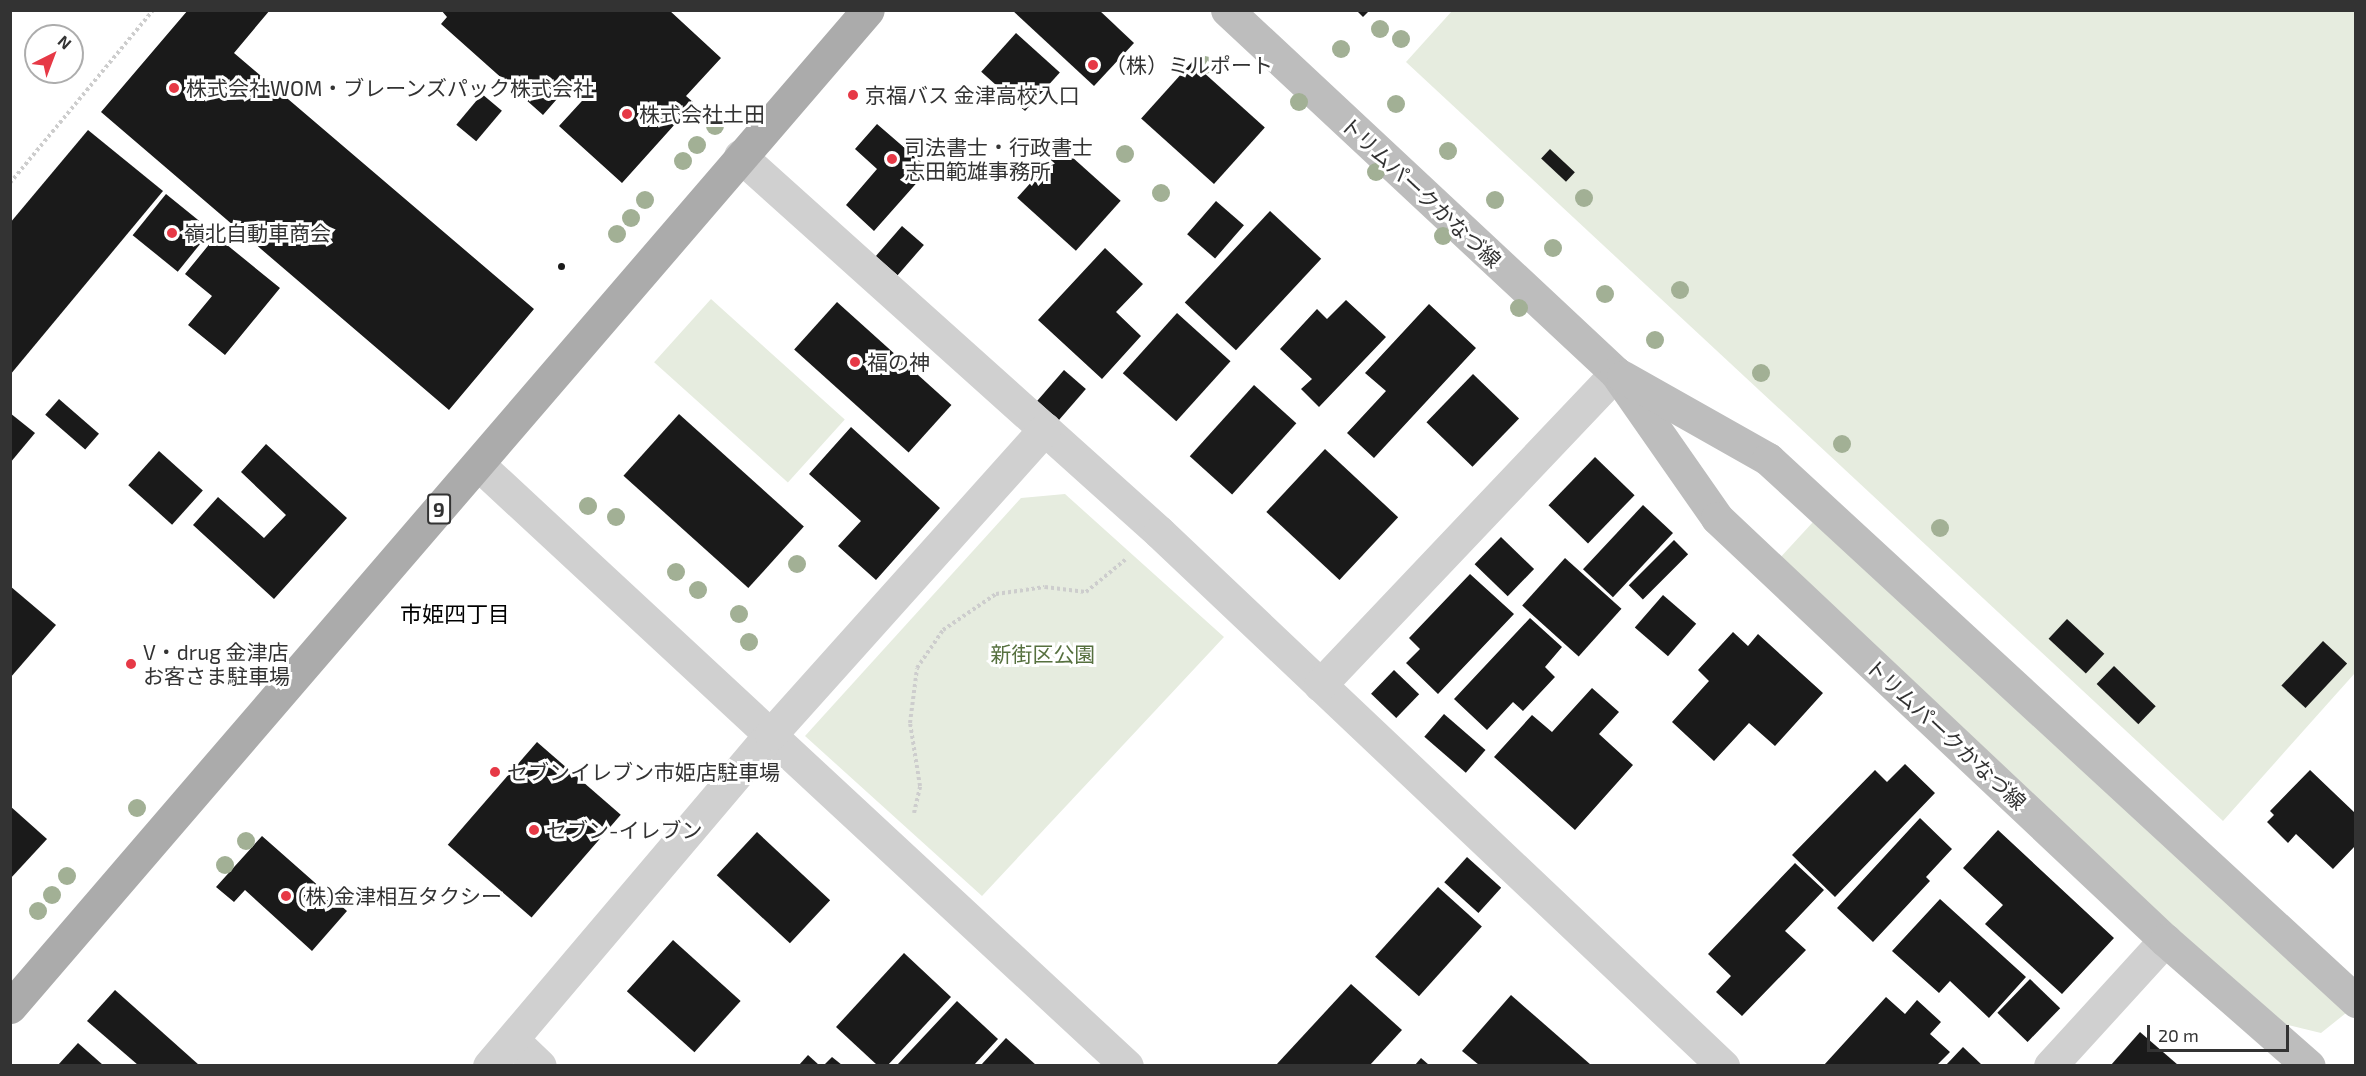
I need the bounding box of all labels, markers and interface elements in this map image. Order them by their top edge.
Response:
north arrow [24,24,84,84]
text: N [54,31,76,53]
place label: （株）ミルポート [1105,52,1273,78]
marker: （株）ミルポート [1086,58,1100,72]
place label: 株式会社WOM・ブレーンズパック株式会社 [186,75,595,101]
marker: 株式会社WOM・ブレーンズパック株式会社 [167,81,181,95]
place label: 京福バス 金津高校入口 [865,82,1080,108]
marker: 京福バス 金津高校入口 [846,88,860,102]
place label: 株式会社土田 [639,101,765,127]
marker: 株式会社土田 [620,107,634,121]
street label: トリムパークかなづ線 [1336,111,1506,273]
place label: 司法書士・行政書士 志田範雄事務所 [904,134,1093,184]
marker: 司法書士・行政書士 志田範雄事務所 [885,152,899,166]
place label: 嶺北自動車商会 [184,220,331,246]
marker: 嶺北自動車商会 [165,226,179,240]
place label: 福の神 [867,349,930,375]
marker: 福の神 [848,355,862,369]
road number: 9 [427,492,451,526]
district label: 市姫四丁目 [400,601,510,627]
place label: V・drug 金津店 お客さま駐車場 [143,639,290,689]
park label: 新街区公園 [991,641,1095,667]
street label: トリムパークかなづ線 [1861,653,2031,815]
marker: V・drug 金津店 お客さま駐車場 [124,657,138,671]
place label: セブンイレブン市姫店駐車場 [507,759,780,785]
marker: セブンイレブン市姫店駐車場 [488,765,502,779]
place label: セブン-イレブン [546,817,702,843]
marker: セブン-イレブン [527,823,541,837]
place label: (株)金津相互タクシー [298,883,502,909]
marker: (株)金津相互タクシー [279,889,293,903]
scale bar [2150,1013,2292,1051]
text: 20 m [2158,1024,2199,1046]

